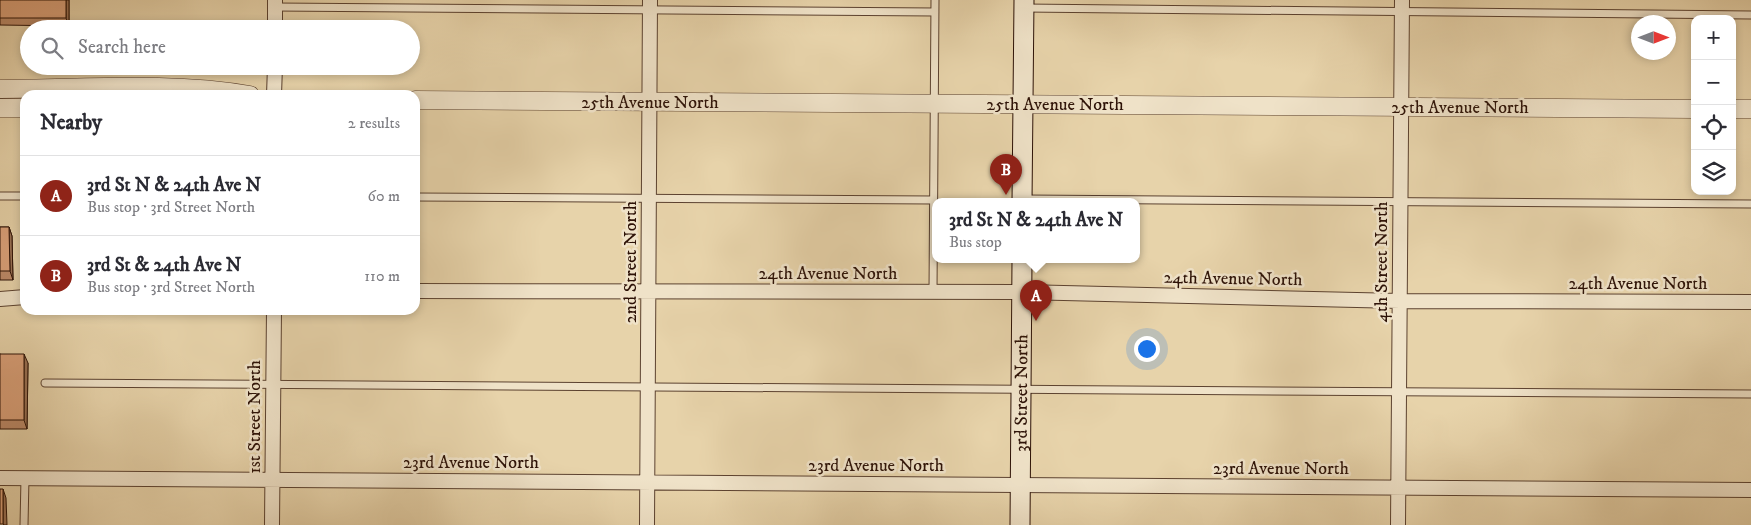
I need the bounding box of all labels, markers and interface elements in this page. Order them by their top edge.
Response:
north arrow [1631,15,1676,60]
map controls [1691,15,1736,195]
button: + [1691,15,1736,60]
search box [20,20,420,75]
icon: search [38,34,66,62]
text: Search here [78,36,166,59]
button: − [1691,60,1736,105]
street label: 25th Avenue North [581,92,719,114]
street label: 25th Avenue North [986,94,1124,116]
street label: 25th Avenue North [1391,97,1529,119]
button: locate [1691,105,1736,150]
text: Nearby [40,110,102,136]
text: 2 results [348,113,400,133]
button: layers [1691,150,1736,195]
pin: B [990,154,1022,195]
text: 3rd St N & 24th Ave N [87,174,261,197]
text: A [51,186,61,206]
text: 60 m [368,186,400,206]
text: Bus stop · 3rd Street North [87,197,255,217]
popup [932,198,1140,263]
street label: 2nd Street North [620,200,642,323]
street label: 4th Street North [1371,201,1393,322]
text: 3rd St N & 24th Ave N [949,209,1123,232]
text: Bus stop [949,232,1002,252]
text: 3rd St & 24th Ave N [87,254,241,277]
street label: 24th Avenue North [758,263,898,285]
text: B [51,266,61,286]
text: 110 m [364,266,400,286]
street label: 24th Avenue North [1163,267,1303,291]
street label: 24th Avenue North [1568,273,1708,295]
text: Bus stop · 3rd Street North [87,277,255,297]
pin: A [1020,280,1052,321]
street label: 3rd Street North [1011,334,1033,452]
your location [1134,336,1160,362]
street label: 1st Street North [244,360,266,474]
street label: 23rd Avenue North [403,452,539,474]
street label: 23rd Avenue North [808,455,944,477]
street label: 23rd Avenue North [1213,458,1349,480]

